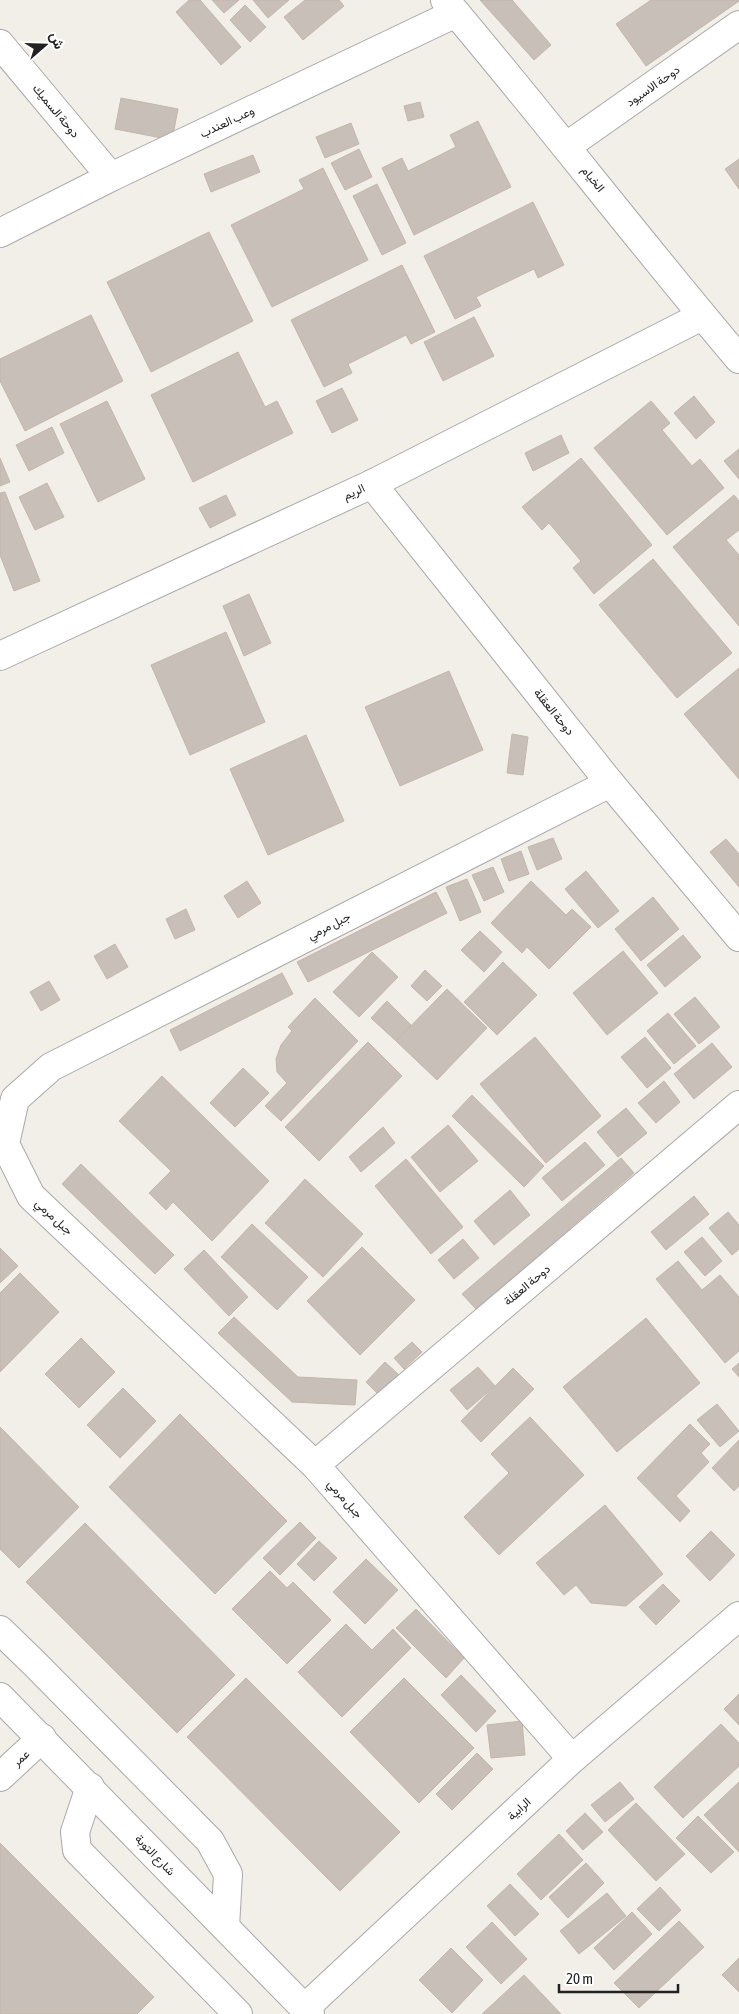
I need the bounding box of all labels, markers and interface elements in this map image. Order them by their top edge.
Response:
north arrow [20,20,70,70]
text: ش [46,30,68,52]
street label: دوحة الاسيود [624,62,683,110]
street label: دوحة السميك [29,81,83,141]
street label: وعب العندب [198,103,257,142]
street label: الخيام [578,163,608,195]
street label: الريم [341,481,367,504]
street label: دوحة العقلة [530,686,577,739]
street label: جبل مرمي [305,909,354,945]
street label: جبل مرمي [30,1196,76,1240]
street label: دوحة العقلة [501,1261,554,1309]
street label: جبل مرمي [322,1477,366,1523]
street label: عمر [9,1747,33,1771]
street label: الرابية [504,1795,534,1824]
street label: شارع التوبة [131,1832,178,1880]
scale bar [559,1962,678,1994]
text: 20 m [566,1970,593,1987]

